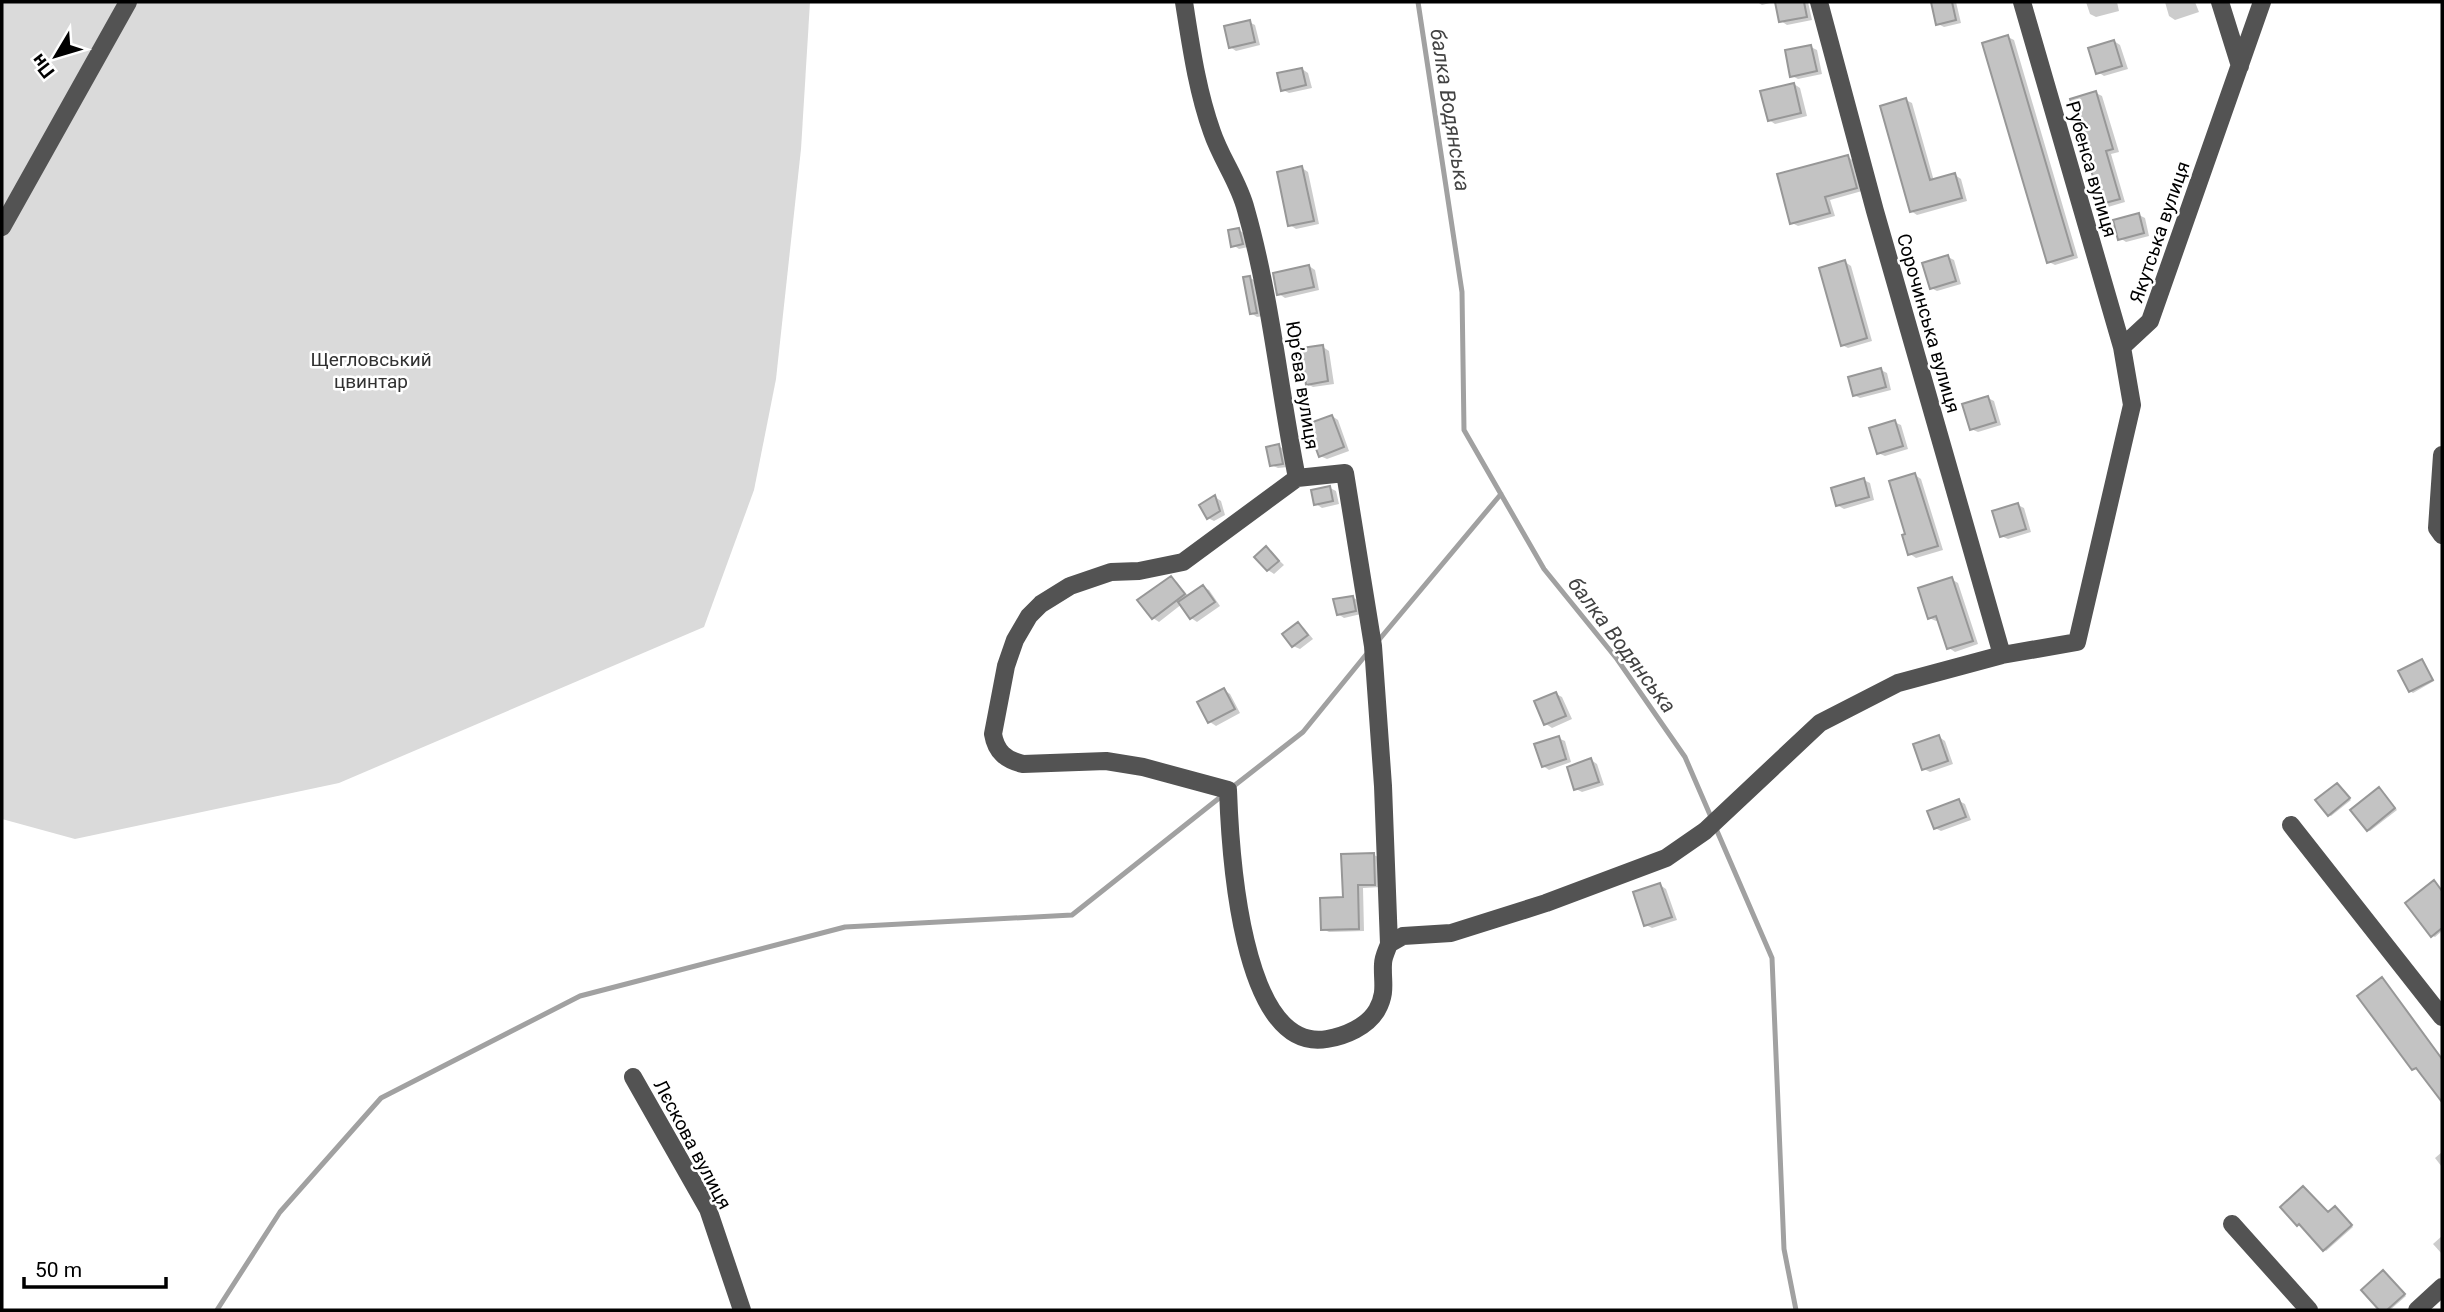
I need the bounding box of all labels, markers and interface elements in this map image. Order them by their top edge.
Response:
north arrow [21,21,91,91]
water label: балка Водянська [1425,27,1475,193]
text: Пн [26,50,60,83]
street label: Рубенса вулиця [2061,98,2122,240]
street label: Якутська вулиця [2124,158,2195,306]
street label: Сорочинська вулиця [1892,231,1965,416]
street label: Юр’єва вулиця [1281,319,1324,451]
park label: Щегловський цвинтар [310,348,432,393]
water label: балка Водянська [1563,572,1681,718]
street label: Лєскова вулиця [649,1075,736,1213]
scale bar [24,1246,166,1290]
text: 50 m [35,1258,82,1282]

